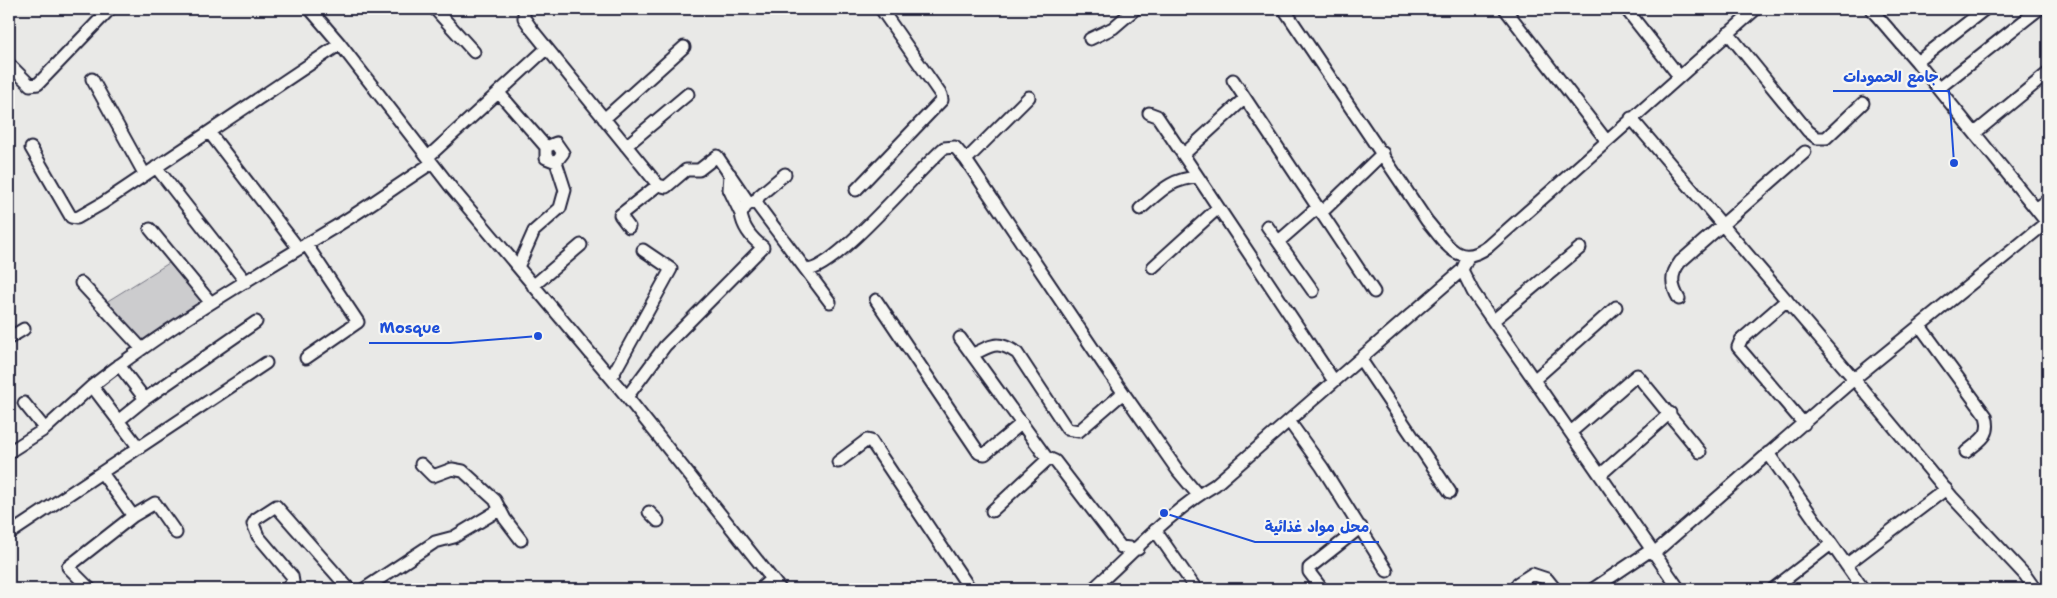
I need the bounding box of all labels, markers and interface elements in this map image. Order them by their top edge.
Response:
callout: جامع الحمودات [1833,61,1949,91]
text: جامع الحمودات [1843,67,1939,88]
callout: Mosque [369,313,450,343]
text: Mosque [380,318,440,338]
callout: محل مواد غذائية [1255,512,1379,542]
text: محل مواد غذائية [1265,517,1369,537]

